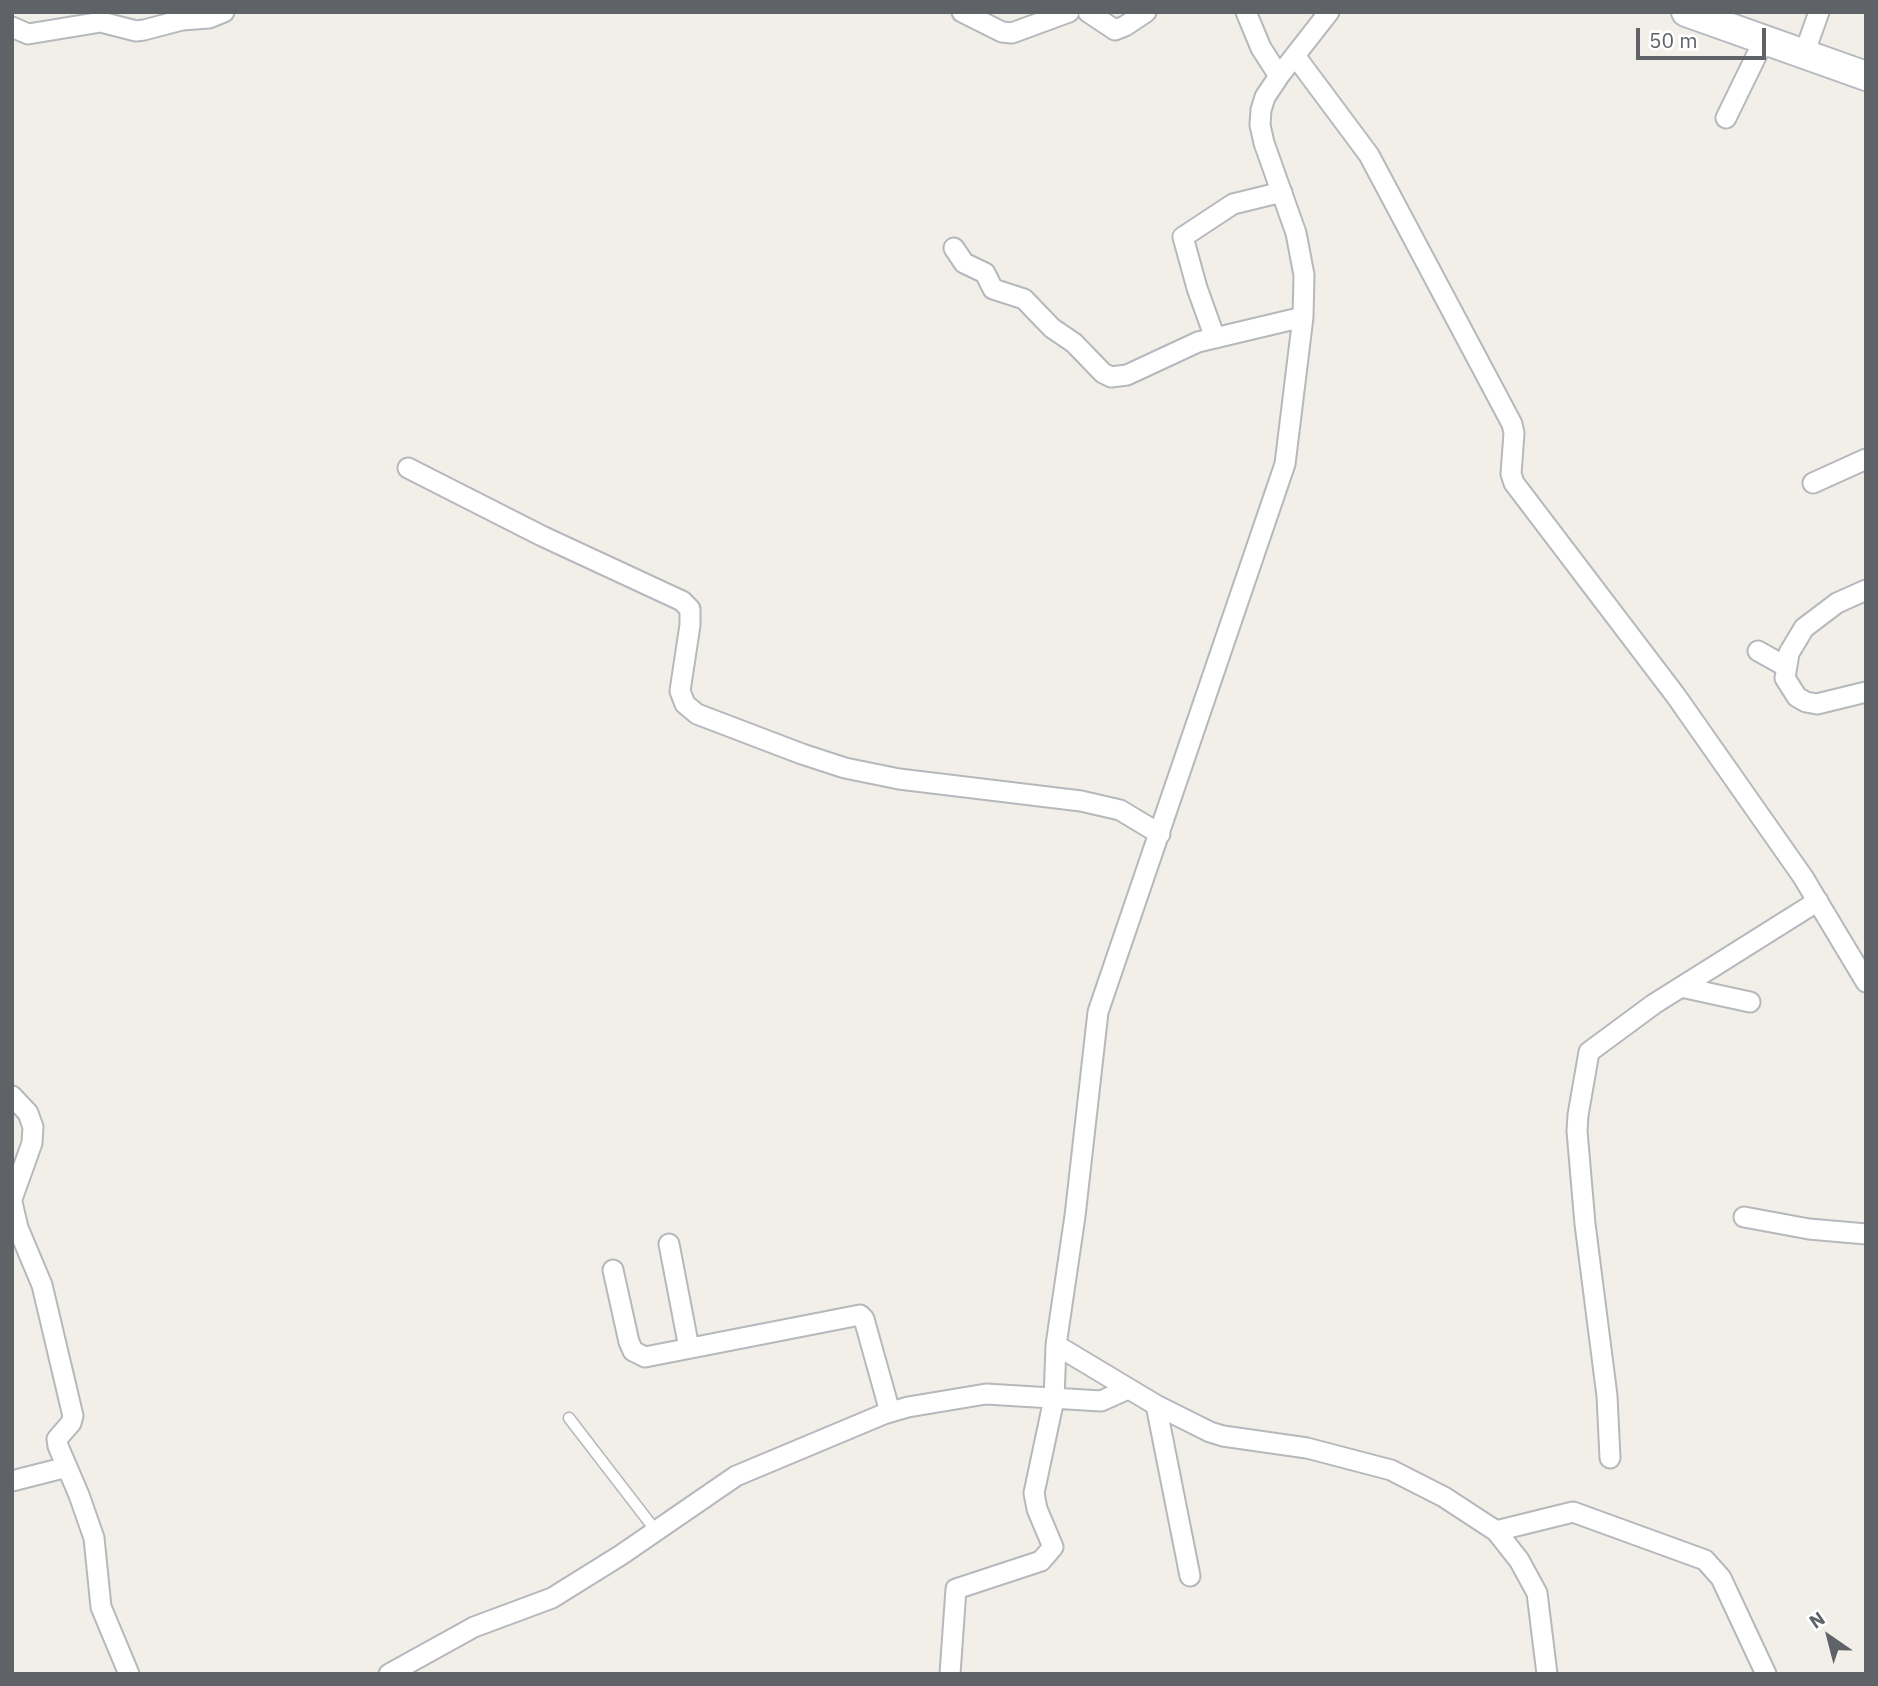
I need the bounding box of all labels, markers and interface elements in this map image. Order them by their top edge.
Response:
scale bar [1640,14,1770,58]
text: 50 m [1649,26,1698,54]
north arrow [1794,1602,1864,1672]
text: N [1804,1606,1829,1634]

